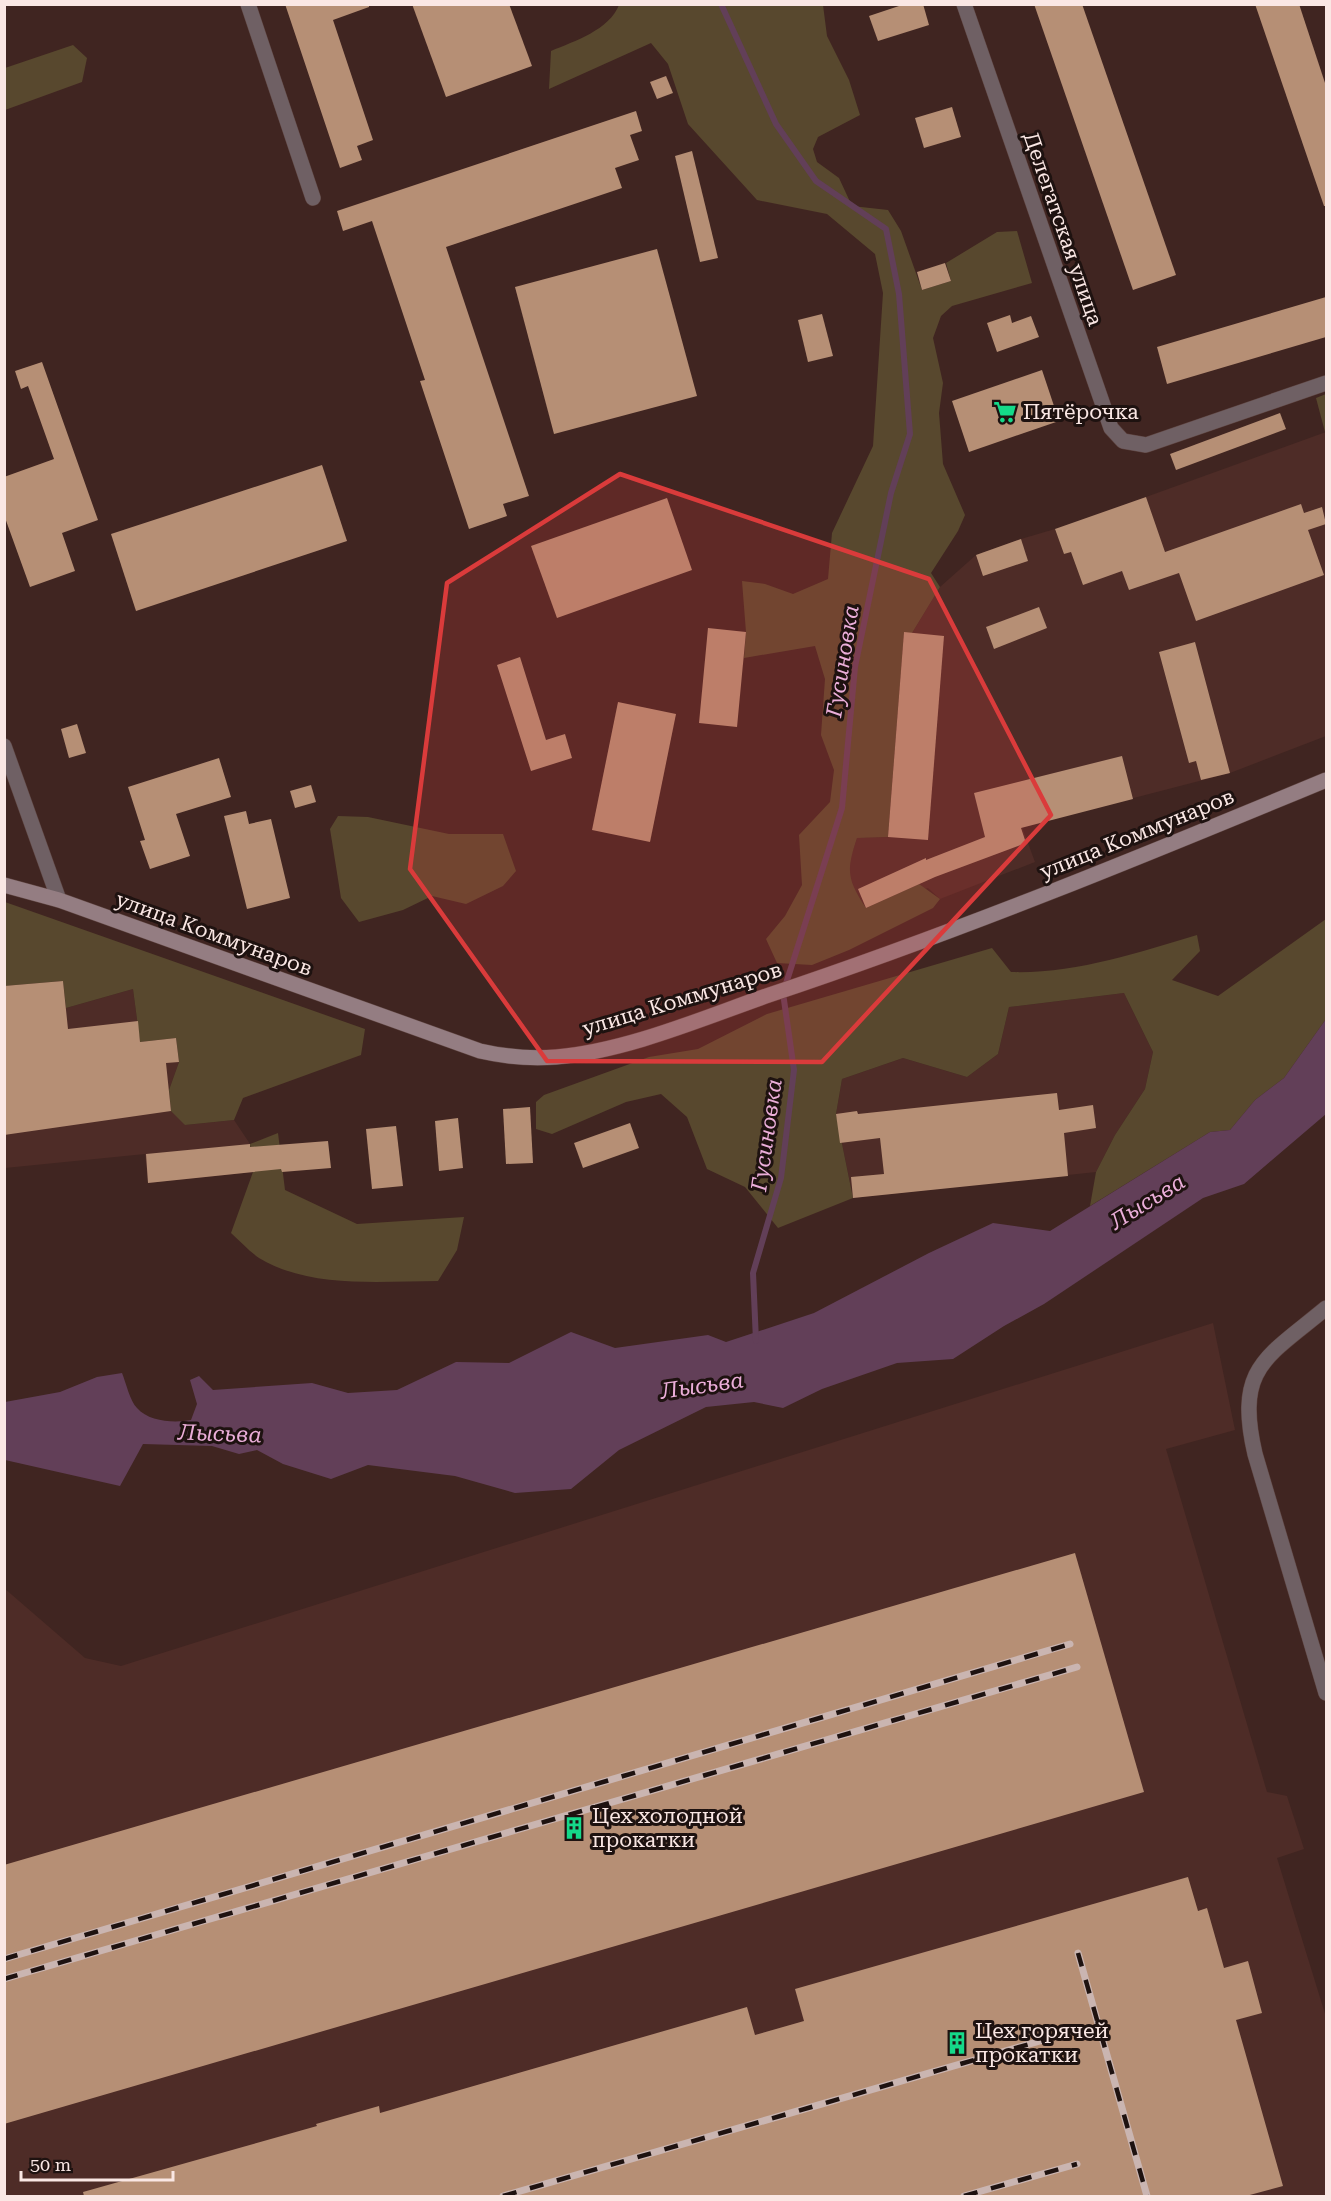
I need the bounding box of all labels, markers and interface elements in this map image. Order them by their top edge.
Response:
street label: Делегатская улица [1019,129,1108,330]
supermarket icon: Пятёрочка [992,399,1018,425]
place label: Пятёрочка [1023,400,1139,424]
water label: Гусиновка [821,603,864,720]
street label: улица Коммунаров [1036,784,1238,884]
street label: улица Коммунаров [112,887,316,981]
street label: улица Коммунаров [579,957,785,1041]
water label: Гусиновка [746,1077,787,1194]
water label: Лысьва [1103,1169,1189,1235]
water label: Лысьва [657,1367,745,1404]
water label: Лысьва [176,1419,262,1447]
place label: Цех холодной прокатки [592,1804,743,1852]
building icon: Цех холодной прокатки [561,1815,587,1841]
place label: Цех горячей прокатки [975,2019,1109,2067]
building icon: Цех горячей прокатки [944,2030,970,2056]
scale bar [21,2144,172,2182]
text: 50 m [30,2154,71,2175]

